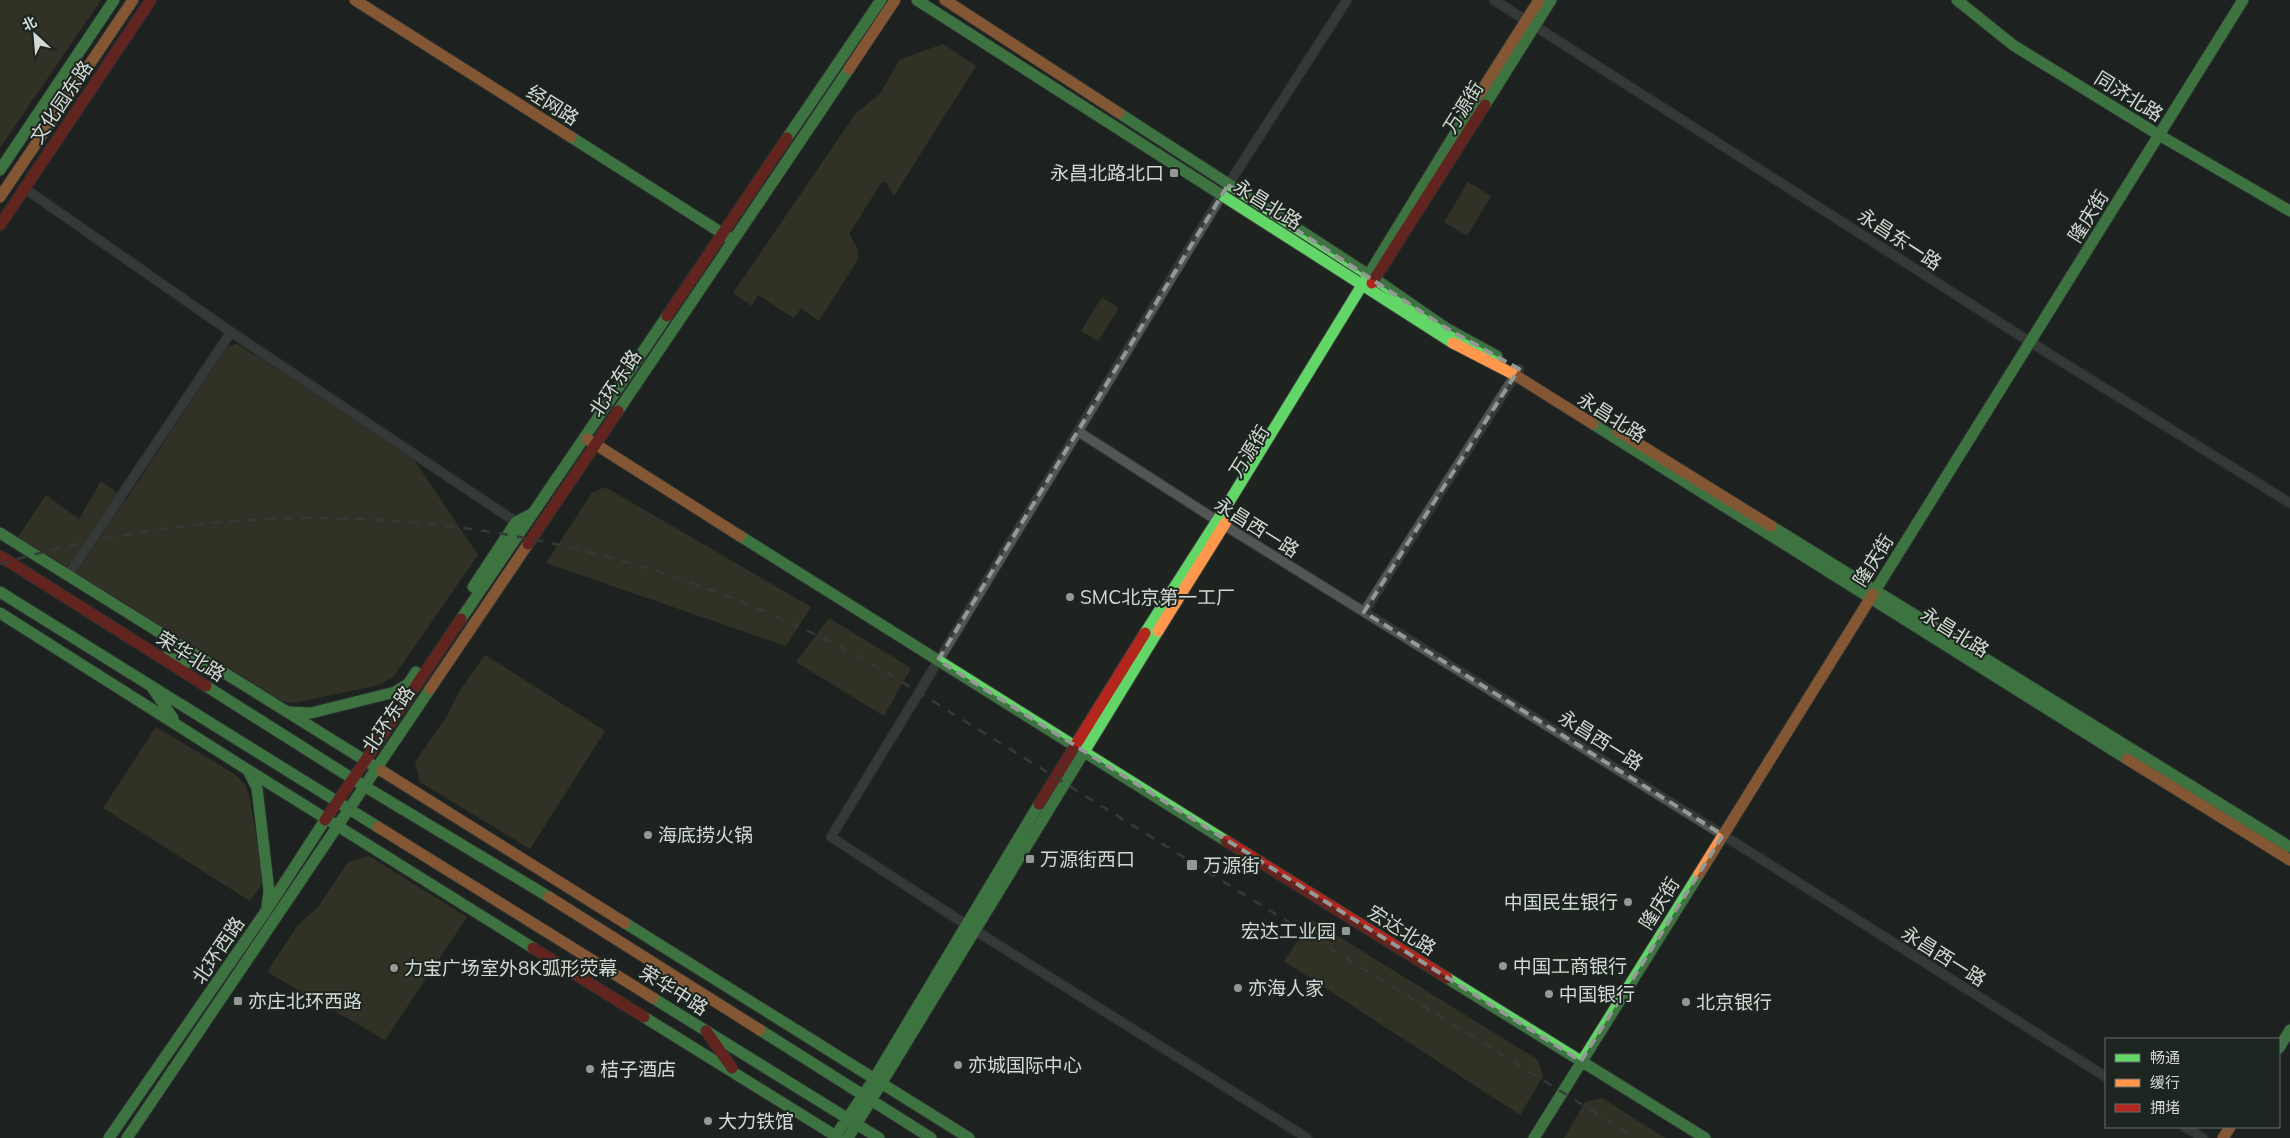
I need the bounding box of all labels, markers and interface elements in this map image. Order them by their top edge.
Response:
north arrow [10,10,60,60]
text: 北 [19,12,40,34]
street label: 文化园东路 [24,56,98,148]
street label: 同济北路 [2090,66,2168,126]
street label: 万源街 [1438,76,1488,138]
street label: 经网路 [522,80,584,130]
place label: 永昌北路北口 [1050,161,1164,185]
marker: 永昌北路北口 [1168,167,1180,179]
street label: 永昌北路 [1229,174,1307,234]
street label: 隆庆街 [2063,185,2113,247]
street label: 永昌东一路 [1854,203,1946,275]
street label: 北环东路 [584,345,646,421]
street label: 永昌北路 [1573,387,1651,447]
street label: 万源街 [1224,420,1274,482]
street label: 永昌西一路 [1210,492,1304,562]
street label: 隆庆街 [1848,529,1898,591]
place label: SMC北京第一工厂 [1080,585,1235,609]
marker: SMC北京第一工厂 [1064,591,1076,603]
street label: 永昌北路 [1916,602,1994,662]
street label: 荣华北路 [152,626,230,686]
street label: 北环东路 [357,681,419,757]
street label: 永昌西一路 [1554,705,1648,775]
place label: 海底捞火锅 [658,823,753,847]
marker: 海底捞火锅 [642,829,654,841]
place label: 万源街西口 [1040,847,1135,871]
marker: 万源街西口 [1024,853,1036,865]
place label: 万源街 [1203,853,1260,877]
marker: 万源街 [1185,858,1199,872]
street label: 隆庆街 [1634,872,1684,934]
place label: 中国民生银行 [1504,890,1618,914]
marker: 中国民生银行 [1622,896,1634,908]
street label: 宏达北路 [1363,900,1441,960]
street label: 北环西路 [187,912,249,988]
place label: 宏达工业园 [1241,919,1336,943]
street label: 永昌西一路 [1897,921,1991,991]
marker: 宏达工业园 [1340,925,1352,937]
place label: 中国工商银行 [1513,954,1627,978]
place label: 力宝广场室外8K弧形荧幕 [404,956,617,980]
street label: 荣华中路 [635,960,713,1020]
marker: 中国工商银行 [1497,960,1509,972]
marker: 力宝广场室外8K弧形荧幕 [388,962,400,974]
place label: 亦海人家 [1248,976,1324,1000]
marker: 亦海人家 [1232,982,1244,994]
place label: 中国银行 [1559,982,1635,1006]
marker: 中国银行 [1543,988,1555,1000]
place label: 亦庄北环西路 [248,989,362,1013]
place label: 北京银行 [1696,990,1772,1014]
marker: 亦庄北环西路 [232,995,244,1007]
marker: 北京银行 [1680,996,1692,1008]
legend [2105,1038,2280,1128]
text: 畅通 [2150,1048,2180,1067]
place label: 亦城国际中心 [968,1053,1082,1077]
place label: 桔子酒店 [600,1057,676,1081]
marker: 亦城国际中心 [952,1059,964,1071]
marker: 桔子酒店 [584,1063,596,1075]
text: 缓行 [2150,1073,2180,1092]
text: 拥堵 [2150,1098,2180,1117]
place label: 大力铁馆 [718,1109,794,1133]
marker: 大力铁馆 [702,1115,714,1127]

